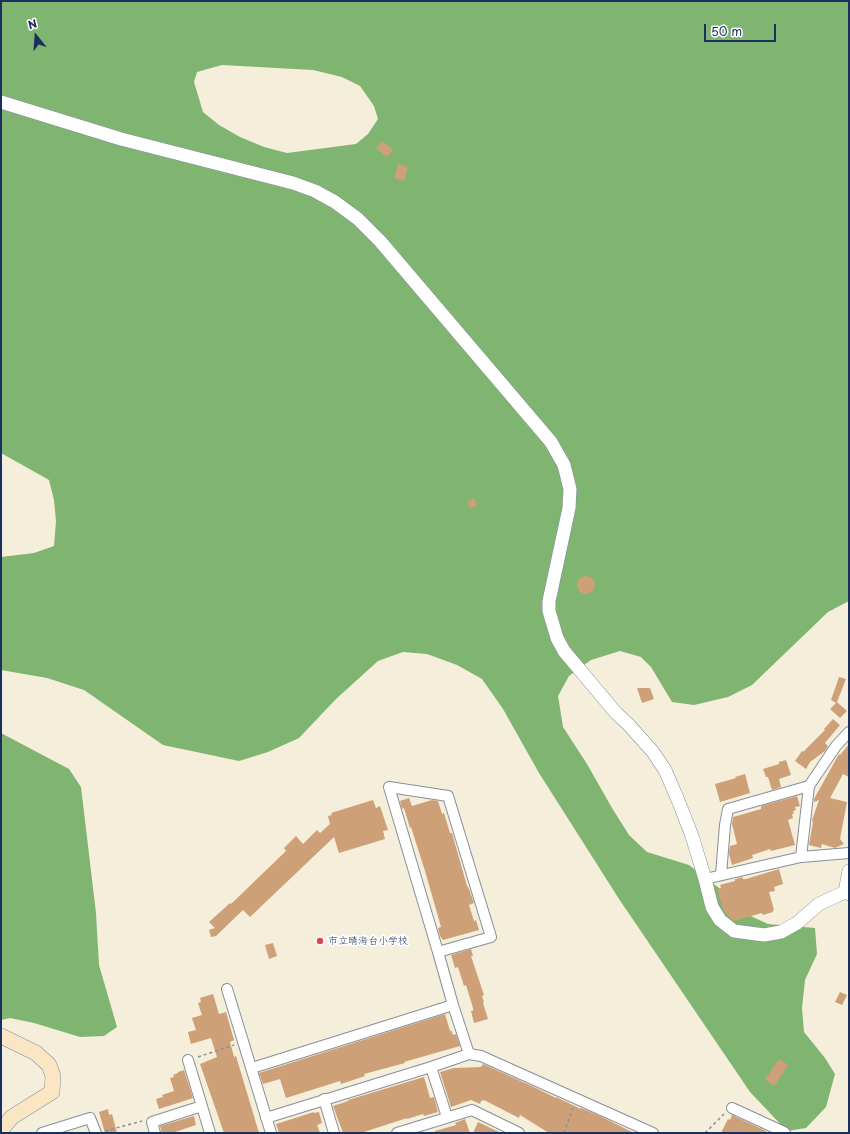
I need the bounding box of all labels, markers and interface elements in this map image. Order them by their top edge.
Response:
text: N [26,15,39,33]
north arrow [16,16,56,56]
scale bar [706,16,778,42]
text: 50 m [711,22,742,40]
place label: 市立晴海台小学校 [328,935,408,947]
marker: 市立晴海台小学校 [315,936,325,946]

